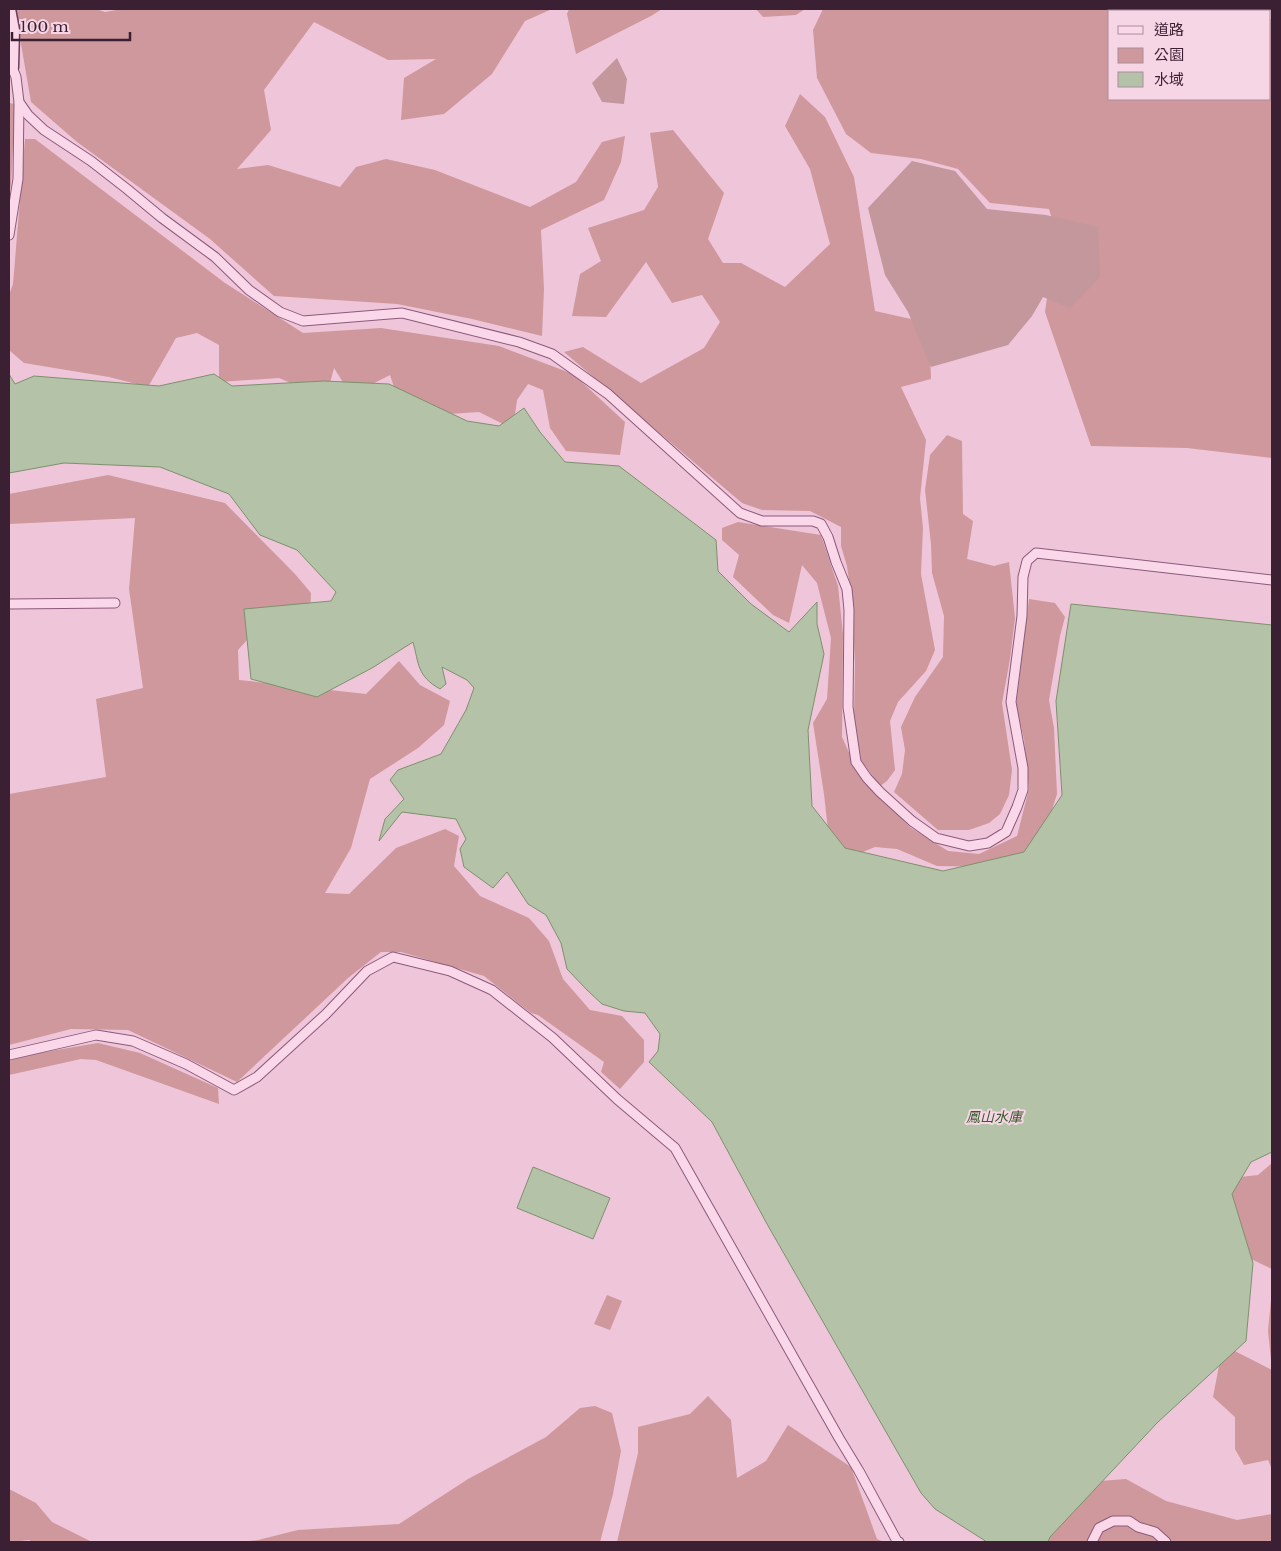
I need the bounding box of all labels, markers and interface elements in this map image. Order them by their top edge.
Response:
scale bar [12,10,130,42]
legend [1108,10,1271,100]
text: 100 m [20,17,69,36]
text: 道路 [1154,20,1184,39]
text: 公園 [1154,45,1184,64]
text: 水域 [1154,70,1184,89]
water label: 鳳山水庫 [966,1108,1024,1126]

